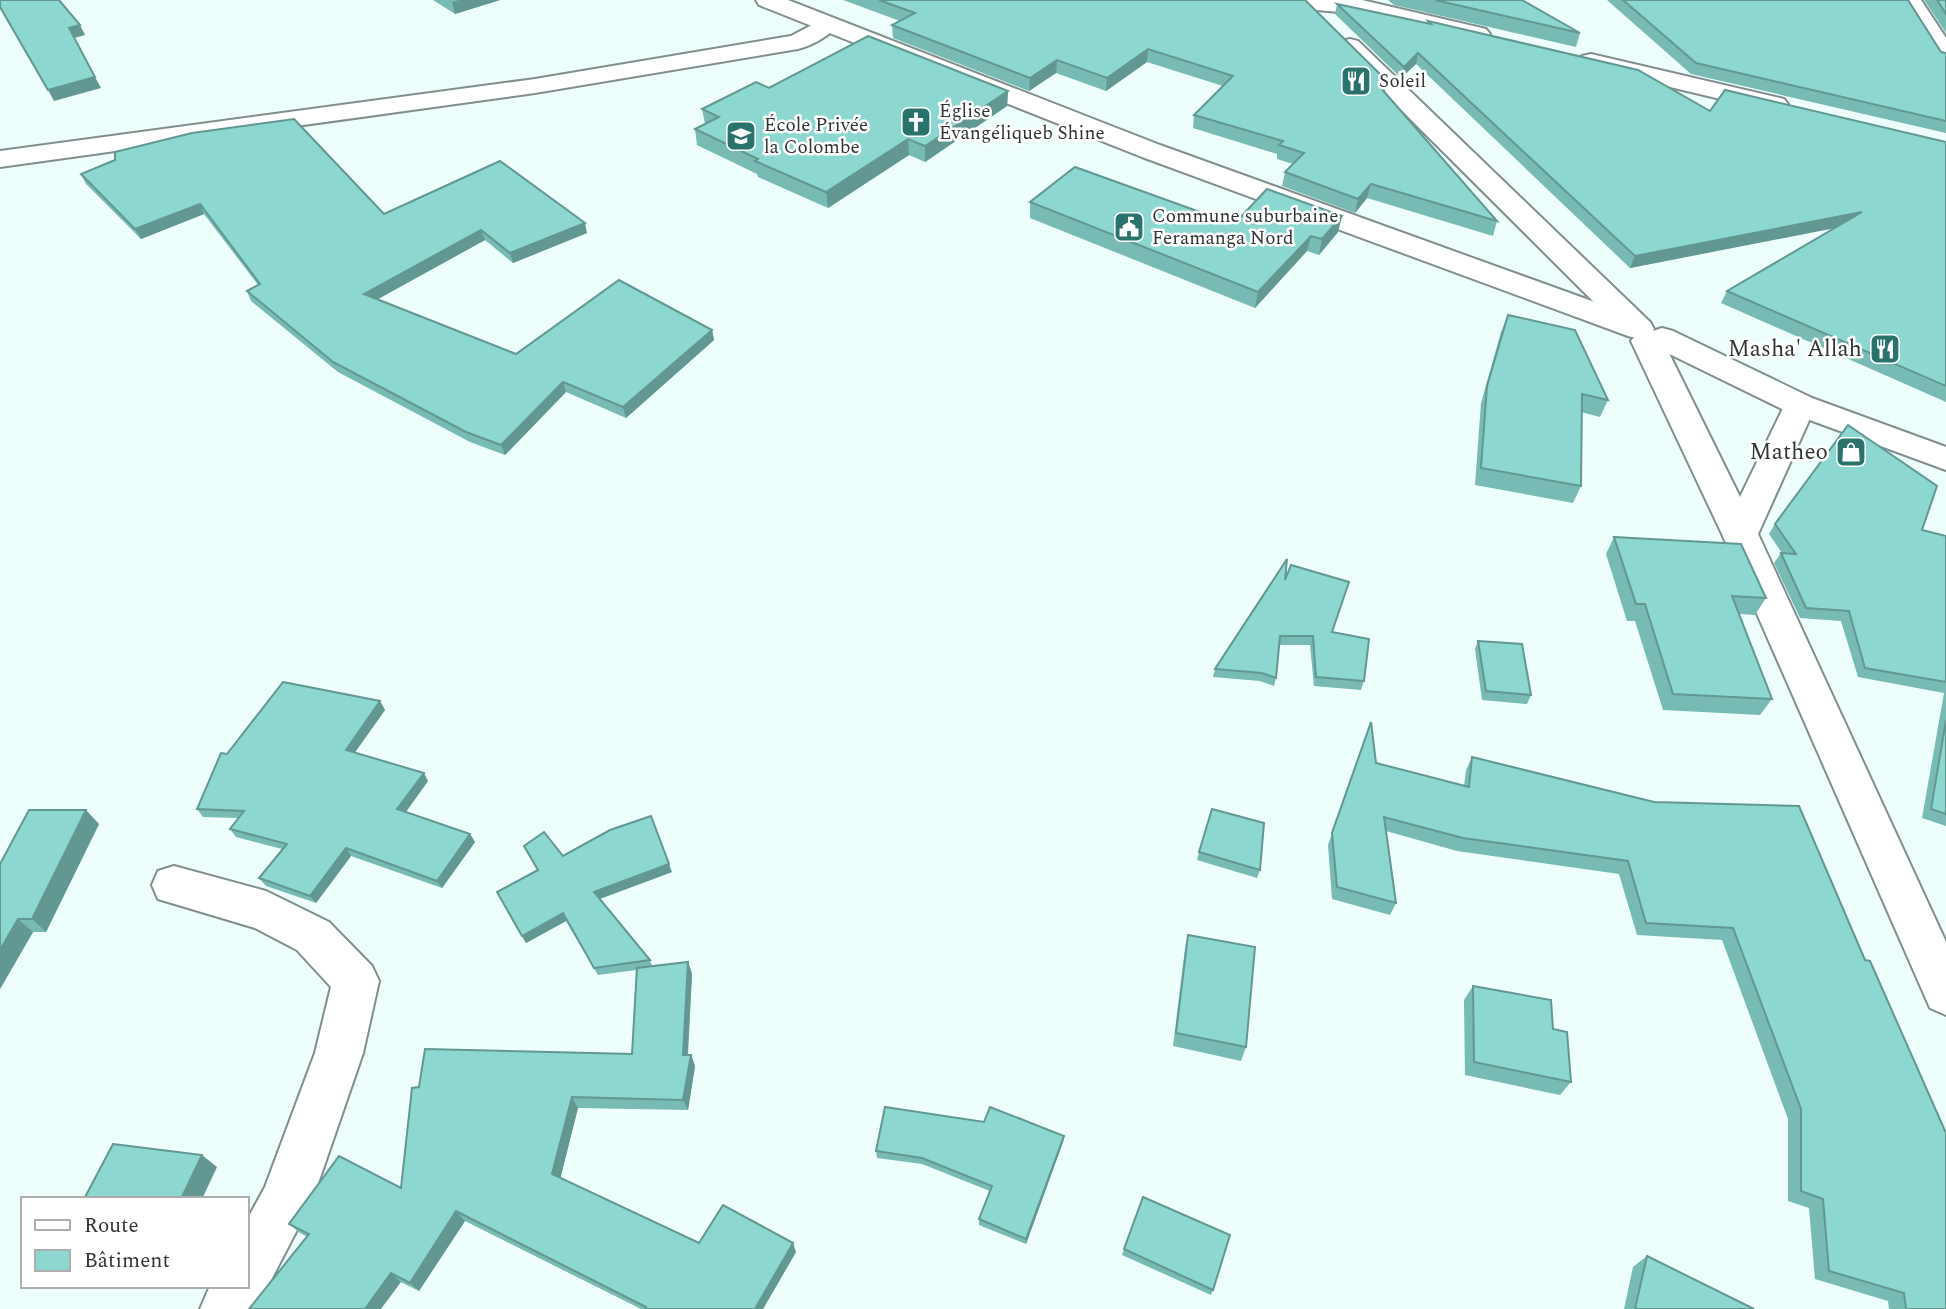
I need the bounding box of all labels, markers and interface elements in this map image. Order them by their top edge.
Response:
restaurant icon: Soleil [1339,64,1373,98]
place label: Soleil [1379,67,1426,96]
place label: Église Évangéliqueb Shine [939,97,1105,148]
church icon: Église Évangéliqueb Shine [899,105,933,139]
place label: École Privée la Colombe [764,111,868,162]
school or university icon: École Privée la Colombe [724,119,758,153]
place label: Commune suburbaine Feramanga Nord [1152,202,1338,253]
public building icon: Commune suburbaine Feramanga Nord [1112,210,1146,244]
place label: Masha' Allah [1728,332,1862,367]
restaurant icon: Masha' Allah [1868,332,1902,366]
place label: Matheo [1750,435,1828,470]
shop icon: Matheo [1834,435,1868,469]
legend [21,1197,248,1288]
text: Route [84,1210,139,1242]
text: Bâtiment [84,1245,170,1277]

